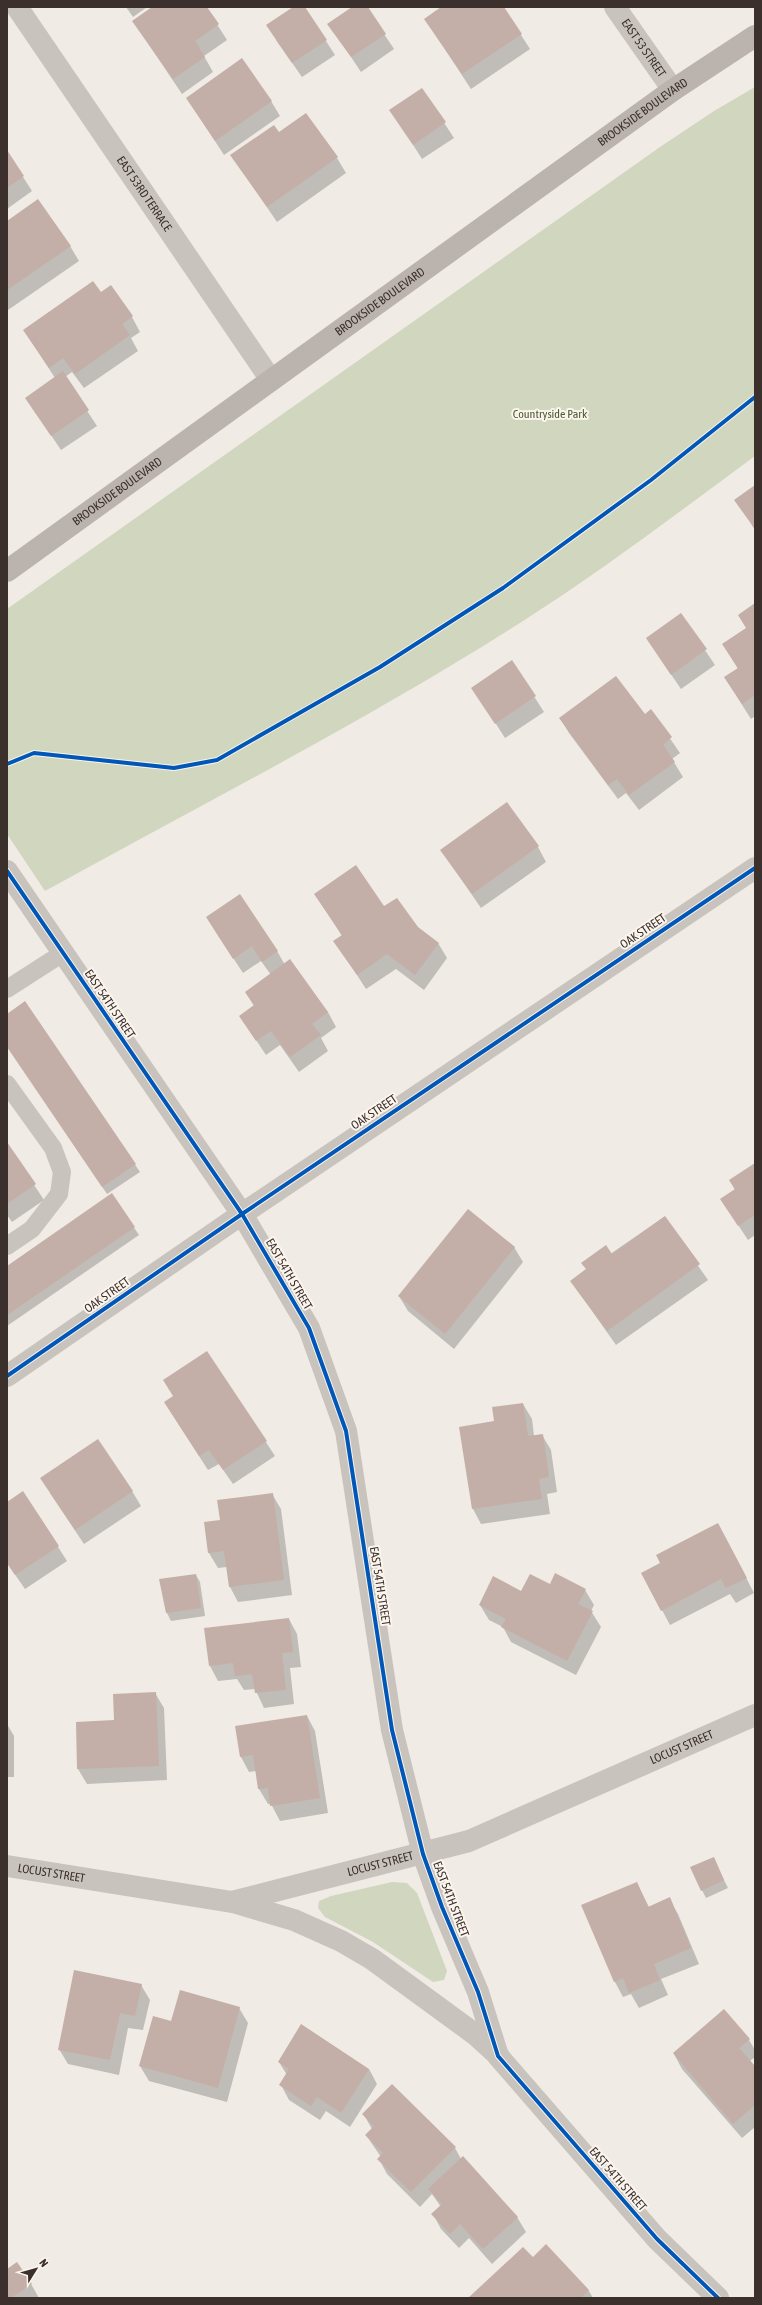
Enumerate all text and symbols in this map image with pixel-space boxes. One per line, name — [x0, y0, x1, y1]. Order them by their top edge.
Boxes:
street label: EAST 53 STREET — [618, 16, 669, 80]
street label: BROOKSIDE BOULEVARD — [595, 75, 690, 149]
street label: EAST 53RD TERRACE — [114, 154, 175, 234]
street label: BROOKSIDE BOULEVARD — [332, 265, 428, 339]
park label: Countryside Park — [513, 407, 588, 421]
street label: BROOKSIDE BOULEVARD — [70, 454, 165, 528]
street label: OAK STREET — [617, 910, 669, 951]
street label: EAST 54TH STREET — [82, 967, 139, 1042]
street label: OAK STREET — [348, 1091, 400, 1132]
street label: EAST 54TH STREET — [263, 1236, 315, 1313]
street label: OAK STREET — [82, 1274, 133, 1316]
street label: EAST 54TH STREET — [367, 1545, 393, 1627]
street label: LOCUST STREET — [648, 1727, 716, 1767]
street label: LOCUST STREET — [346, 1848, 416, 1879]
street label: EAST 54TH STREET — [430, 1859, 472, 1939]
street label: LOCUST STREET — [17, 1861, 87, 1885]
street label: EAST 54TH STREET — [587, 2144, 650, 2214]
north arrow — [16, 2249, 56, 2289]
text: N — [37, 2257, 51, 2269]

